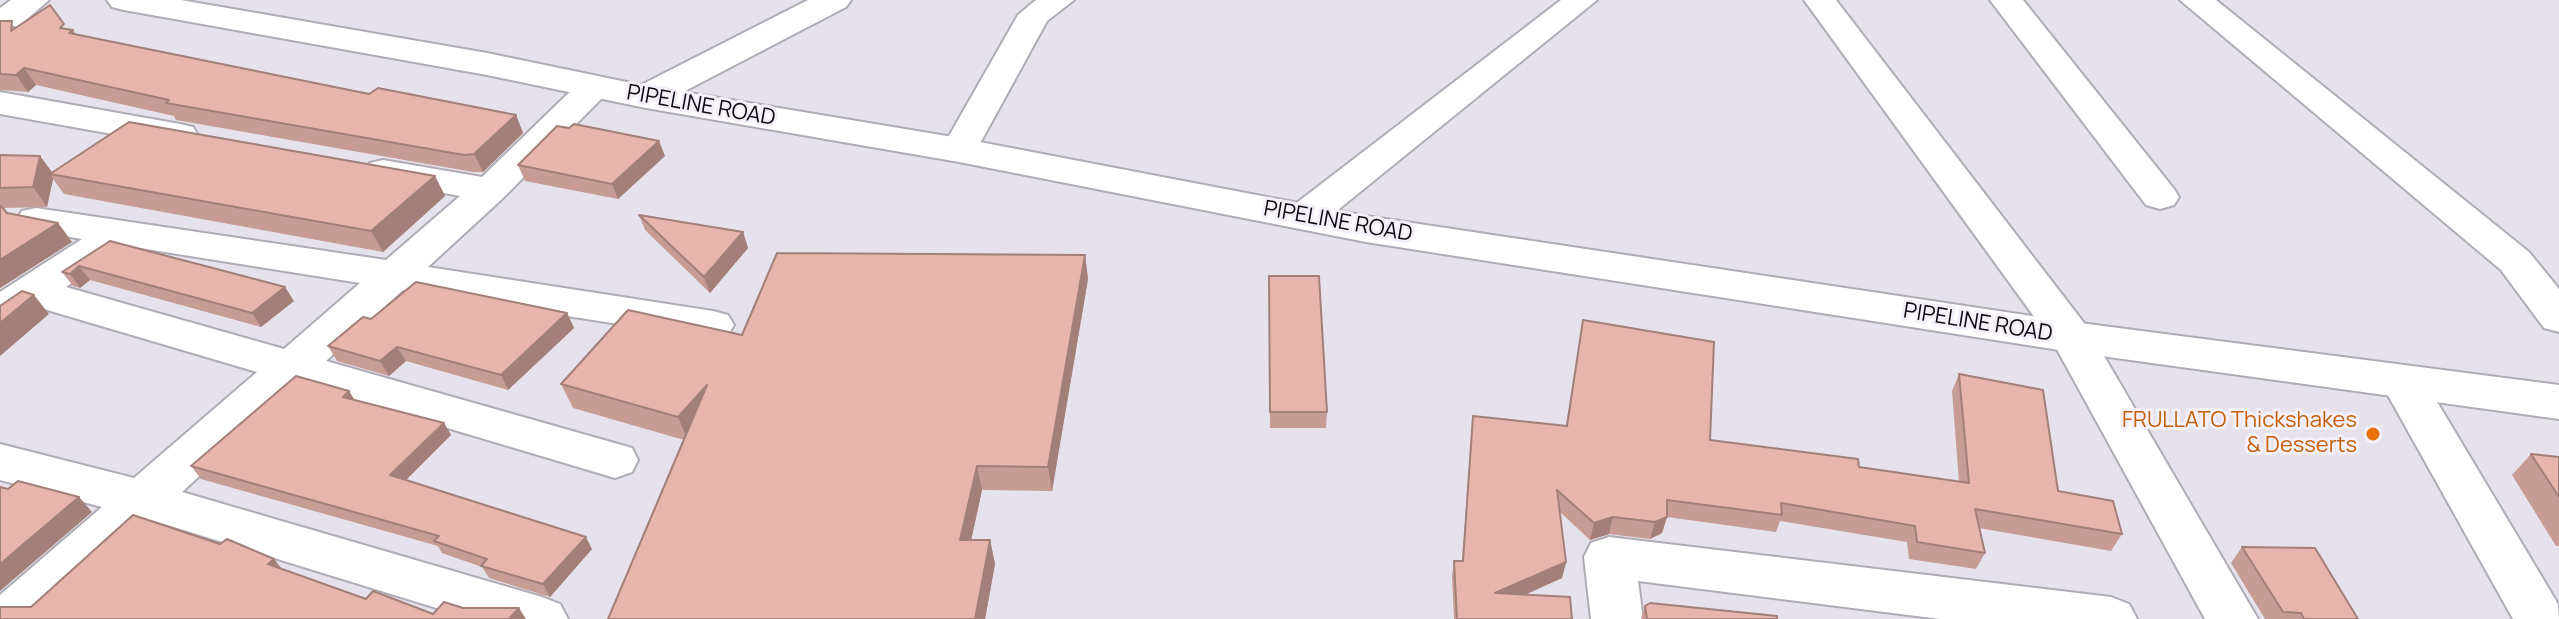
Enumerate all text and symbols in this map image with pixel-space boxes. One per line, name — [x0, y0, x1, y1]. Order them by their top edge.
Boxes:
street label: PIPELINE ROAD — [625, 80, 777, 132]
street label: PIPELINE ROAD — [1262, 196, 1414, 248]
street label: PIPELINE ROAD — [1902, 298, 2054, 348]
place label: FRULLATO Thickshakes & Desserts — [2122, 408, 2357, 460]
marker: FRULLATO Thickshakes & Desserts — [2364, 425, 2382, 443]

